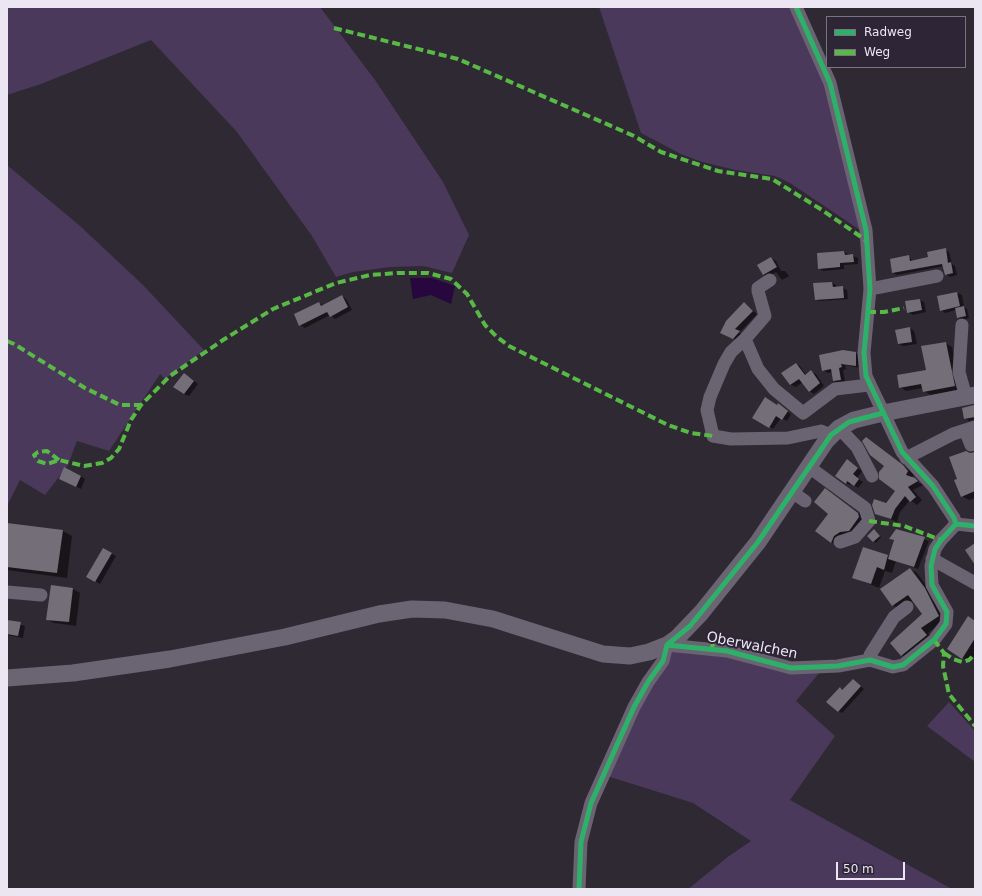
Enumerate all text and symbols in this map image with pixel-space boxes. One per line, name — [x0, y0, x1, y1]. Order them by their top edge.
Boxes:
legend — [826, 16, 966, 68]
text: Radweg — [864, 25, 912, 39]
text: Weg — [864, 45, 890, 59]
street label: Oberwalchen — [705, 629, 799, 663]
scale bar — [838, 854, 907, 880]
text: 50 m — [843, 862, 874, 876]

